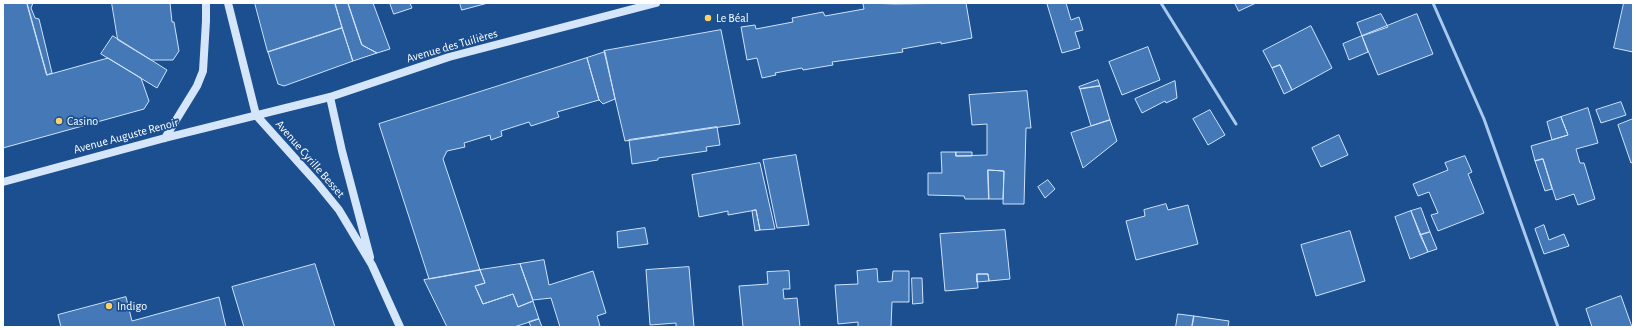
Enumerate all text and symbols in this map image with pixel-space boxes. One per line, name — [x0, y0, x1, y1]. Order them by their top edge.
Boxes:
place label: Le Béal — [716, 11, 749, 25]
marker: Le Béal — [703, 13, 713, 23]
street label: Avenue des Tuilières — [405, 26, 499, 66]
place label: Casino — [67, 114, 98, 128]
street label: Avenue Auguste Renoir — [72, 115, 180, 157]
marker: Casino — [54, 116, 64, 126]
street label: Avenue Cyrille Besset — [272, 117, 348, 201]
place label: Indigo — [117, 299, 147, 313]
marker: Indigo — [104, 301, 114, 311]

